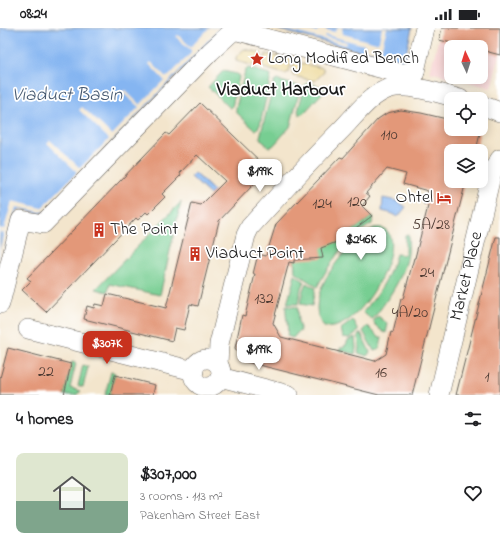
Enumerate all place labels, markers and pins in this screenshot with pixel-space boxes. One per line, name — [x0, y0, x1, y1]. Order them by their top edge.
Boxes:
place label: Long Modified Bench — [268, 46, 419, 73]
place icon: Long Modified Bench — [249, 51, 265, 67]
pin: $199K — [232, 159, 288, 193]
place label: Ohtel — [395, 185, 433, 211]
hotel icon: Ohtel — [436, 190, 452, 206]
place label: The Point — [110, 217, 178, 243]
building icon: The Point — [91, 222, 107, 238]
pin: $246K — [333, 227, 389, 261]
place label: Viaduct Point — [205, 241, 304, 267]
building icon: Viaduct Point — [187, 246, 203, 262]
pin: $307K — [79, 331, 135, 365]
pin: $199K — [231, 337, 287, 371]

